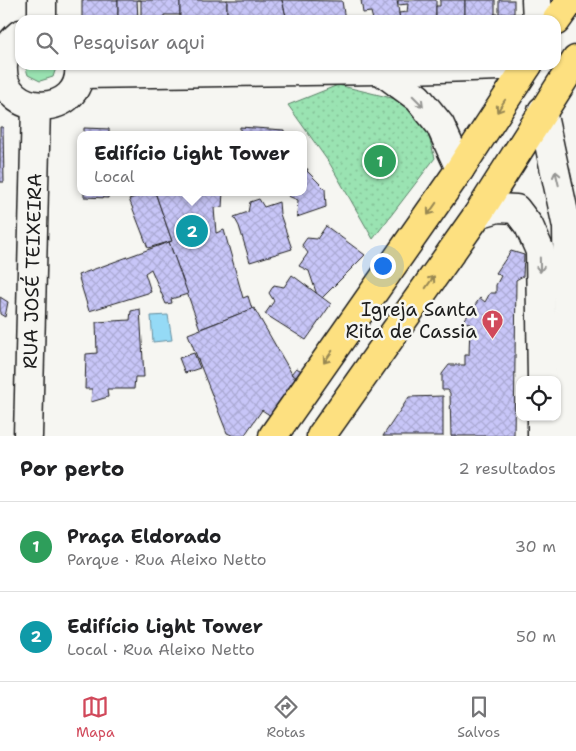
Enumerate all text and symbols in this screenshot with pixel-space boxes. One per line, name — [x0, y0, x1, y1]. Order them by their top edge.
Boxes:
search box — [15, 15, 561, 70]
icon: search — [33, 29, 61, 57]
text: Pesquisar aqui — [73, 30, 205, 55]
one-way arrow — [412, 94, 424, 106]
one-way arrow — [496, 98, 506, 112]
popup — [77, 131, 307, 196]
text: Edifício Light Tower — [94, 141, 290, 166]
pin: 1 — [364, 142, 396, 180]
text: Local — [94, 166, 135, 187]
one-way arrow — [552, 171, 561, 187]
street label: RUA JOSÉ TEIXEIRA — [18, 173, 47, 369]
one-way arrow — [427, 202, 437, 216]
pin: 2 — [176, 212, 208, 250]
your location — [370, 253, 396, 279]
one-way arrow — [535, 256, 545, 272]
one-way arrow — [425, 275, 435, 289]
place label: Igreja Santa Rita de Cassia — [345, 297, 477, 344]
church icon: Igreja Santa Rita de Cassia — [481, 308, 505, 339]
one-way arrow — [323, 349, 333, 363]
map controls — [516, 376, 561, 421]
button: locate — [516, 376, 561, 421]
text: Por perto — [20, 455, 124, 483]
text: 2 resultados — [458, 458, 556, 479]
text: Praça Eldorado — [67, 524, 221, 549]
text: 1 — [32, 536, 40, 557]
text: 30 m — [515, 536, 556, 557]
text: Parque · Rua Aleixo Netto — [67, 549, 267, 570]
text: Edifício Light Tower — [67, 614, 263, 639]
text: 2 — [30, 626, 42, 647]
text: 50 m — [516, 626, 556, 647]
text: Local · Rua Aleixo Netto — [67, 639, 255, 660]
tab: Mapa — [76, 693, 115, 741]
tab: Rotas — [266, 693, 305, 741]
tab: Salvos — [457, 693, 500, 741]

